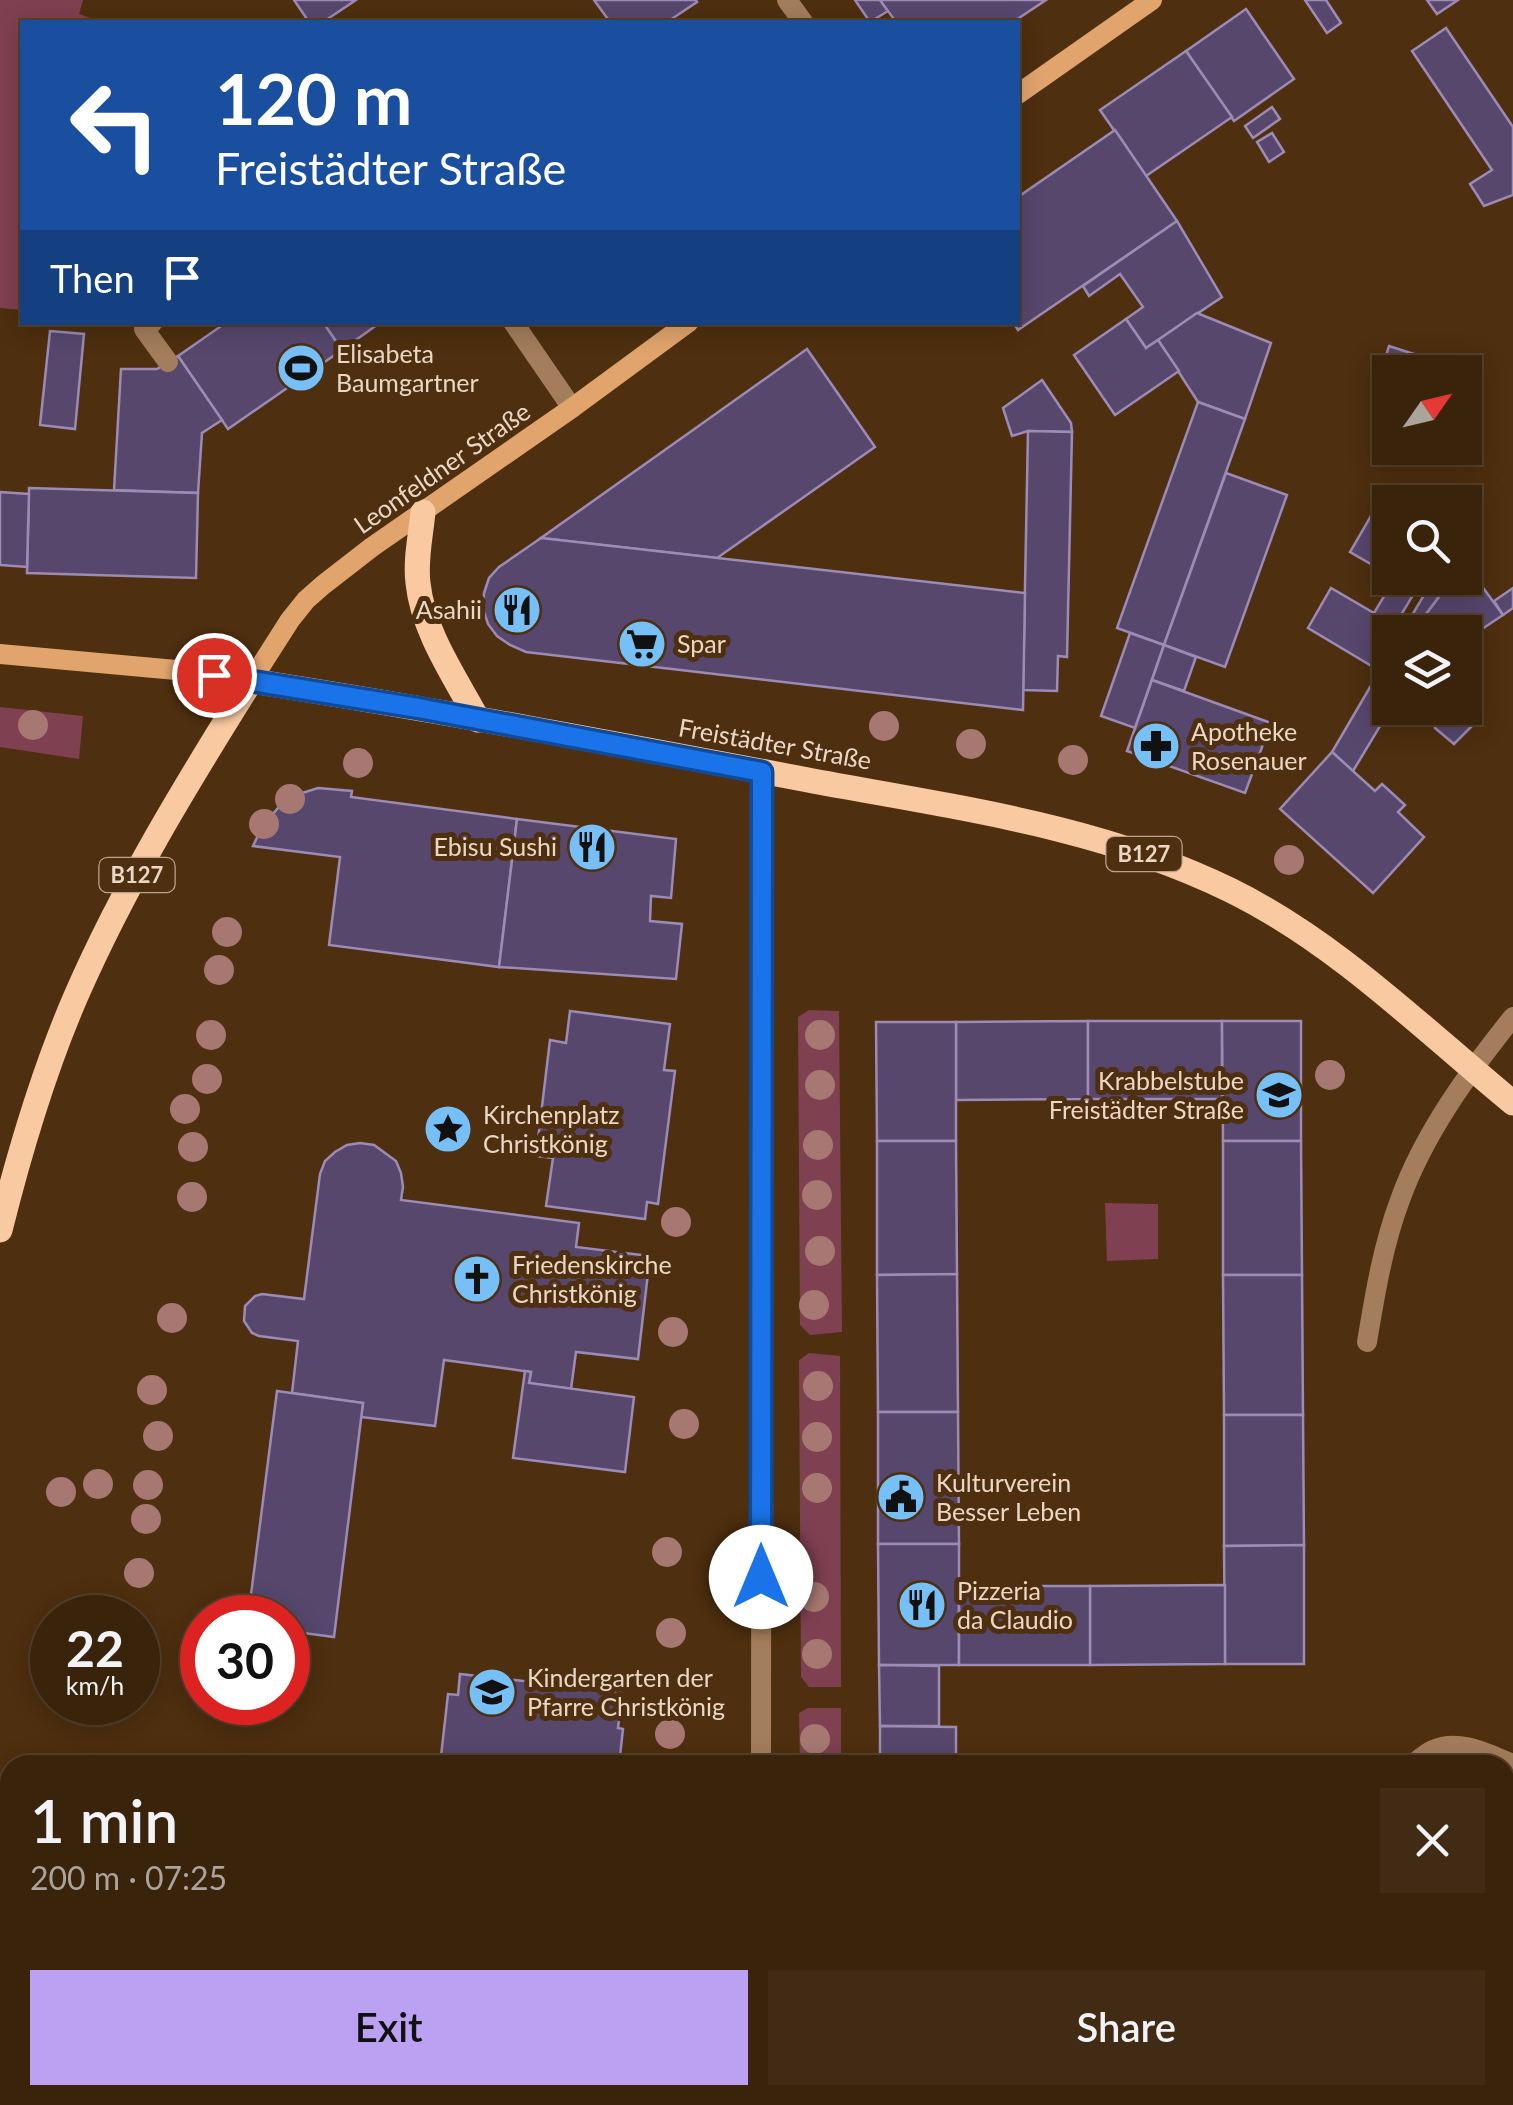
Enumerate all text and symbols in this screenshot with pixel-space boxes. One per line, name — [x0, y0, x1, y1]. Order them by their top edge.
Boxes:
text: 120 m — [215, 56, 412, 140]
icon: left — [50, 60, 180, 190]
text: Freistädter Straße — [215, 141, 566, 195]
icon: arrive — [155, 250, 210, 305]
text: Then — [50, 255, 135, 301]
place label: Elisabeta Baumgartner — [336, 338, 479, 397]
sports icon: Elisabeta Baumgartner — [275, 342, 327, 394]
north arrow — [1372, 355, 1482, 465]
map controls — [1372, 355, 1482, 725]
street label: Leonfeldner Straße — [348, 395, 535, 539]
button: search — [1372, 485, 1482, 595]
restaurant icon: Asahii — [491, 584, 543, 636]
place label: Asahii — [416, 594, 482, 624]
button: layers — [1372, 615, 1482, 725]
supermarket icon: Spar — [616, 618, 668, 670]
place label: Spar — [677, 628, 726, 658]
pin — [172, 633, 257, 718]
icon: arrive — [187, 648, 242, 703]
street label: Freistädter Straße — [676, 711, 874, 775]
place label: Apotheke Rosenauer — [1191, 716, 1307, 775]
pharmacy icon: Apotheke Rosenauer — [1130, 720, 1182, 772]
restaurant icon: Ebisu Sushi — [566, 821, 618, 873]
place label: Ebisu Sushi — [433, 831, 557, 861]
road number: B127 — [1106, 837, 1182, 871]
road number: B127 — [100, 858, 174, 892]
place label: Krabbelstube Freistädter Straße — [1049, 1065, 1244, 1124]
school or university icon: Krabbelstube Freistädter Straße — [1253, 1069, 1305, 1121]
place label: Kirchenplatz Christkönig — [483, 1099, 620, 1158]
place icon: Kirchenplatz Christkönig — [422, 1103, 474, 1155]
place label: Friedenskirche Christkönig — [512, 1249, 672, 1308]
church icon: Friedenskirche Christkönig — [451, 1253, 503, 1305]
place label: Kulturverein Besser Leben — [936, 1467, 1081, 1526]
public building icon: Kulturverein Besser Leben — [875, 1471, 927, 1523]
position arrow — [709, 1525, 813, 1629]
place label: Pizzeria da Claudio — [957, 1575, 1073, 1634]
restaurant icon: Pizzeria da Claudio — [896, 1579, 948, 1631]
speed limit sign: 30 — [180, 1595, 310, 1725]
text: 22 — [66, 1618, 124, 1678]
place label: Kindergarten der Pfarre Christkönig — [527, 1662, 725, 1721]
school or university icon: Kindergarten der Pfarre Christkönig — [466, 1666, 518, 1718]
text: km/h — [66, 1670, 124, 1700]
text: 1 min — [30, 1784, 178, 1856]
button: close — [1380, 1788, 1485, 1893]
text: 200 m · 07:25 — [30, 1858, 227, 1897]
button: Exit — [30, 1970, 748, 2085]
button: Share — [768, 1970, 1485, 2085]

